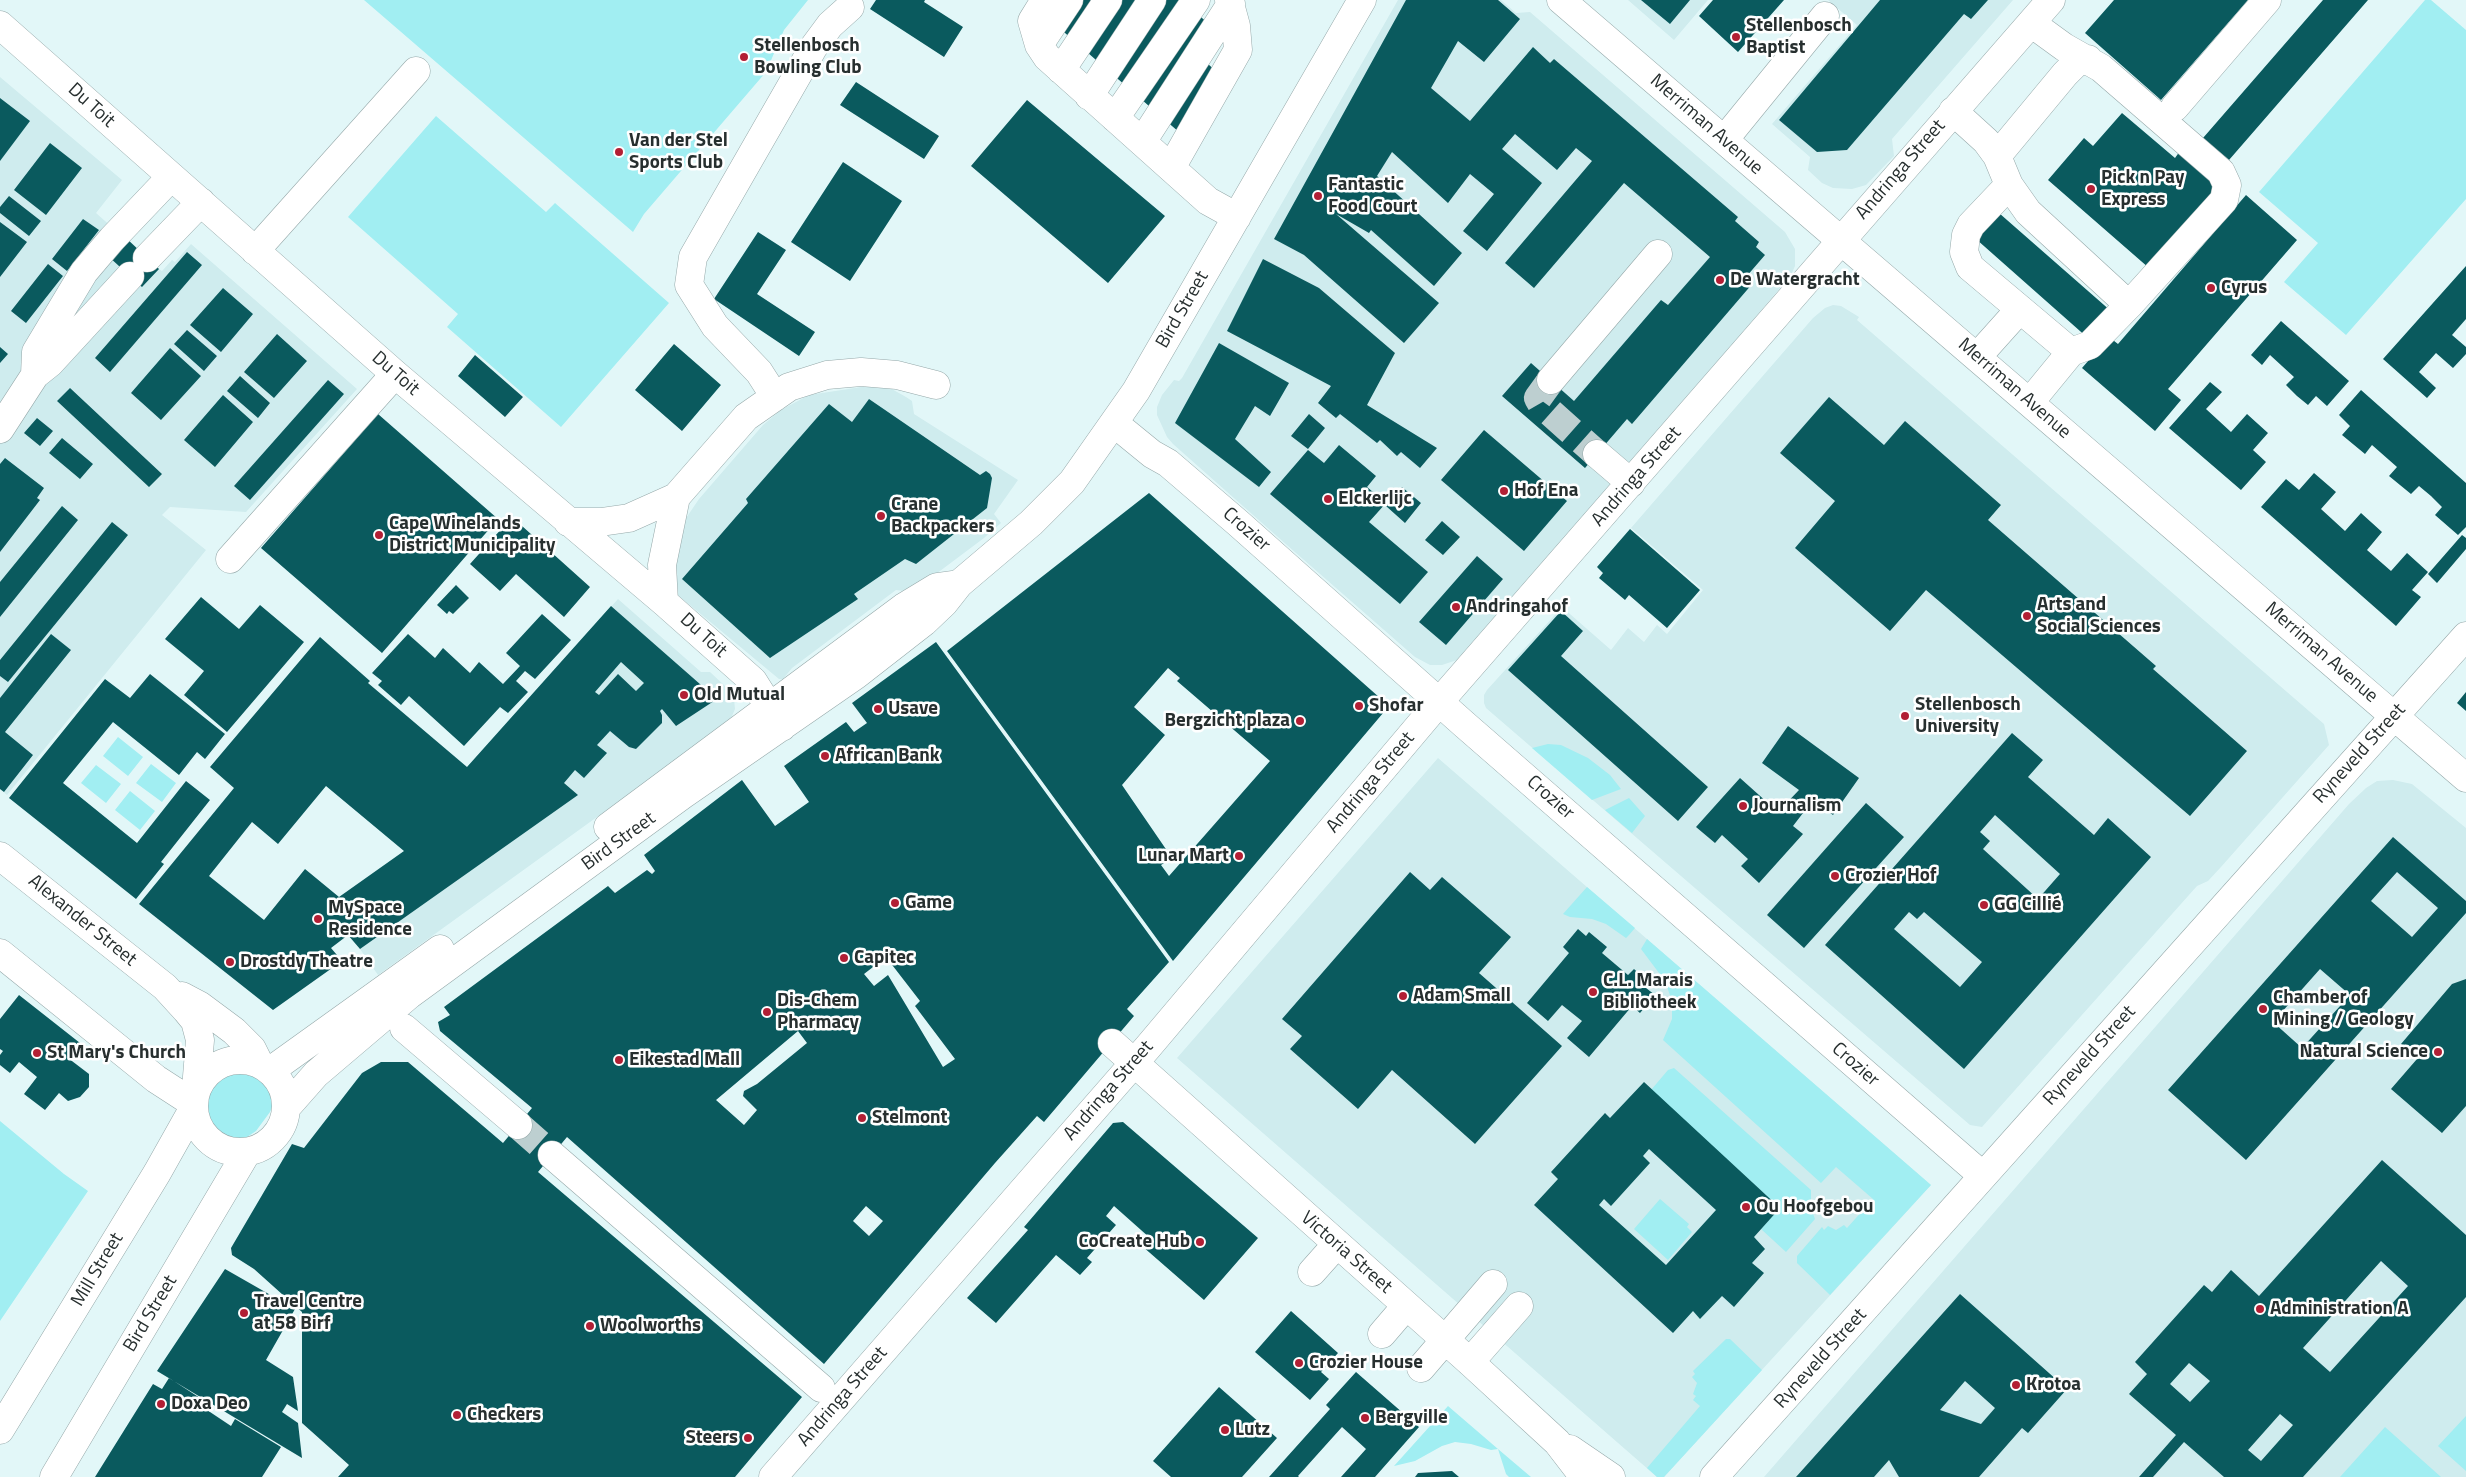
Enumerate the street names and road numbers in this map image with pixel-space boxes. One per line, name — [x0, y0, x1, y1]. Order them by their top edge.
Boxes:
street label: Merriman Avenue — [1645, 70, 1767, 180]
street label: Du Toit — [63, 79, 119, 133]
street label: Andringa Street — [1851, 115, 1951, 225]
street label: Bird Street — [1152, 267, 1214, 353]
street label: Merriman Avenue — [1953, 334, 2075, 444]
street label: Du Toit — [367, 347, 423, 401]
street label: Andringa Street — [1587, 422, 1687, 532]
street label: Crozier — [1218, 503, 1274, 557]
street label: Merriman Avenue — [2260, 598, 2382, 708]
street label: Du Toit — [675, 609, 731, 663]
street label: Ryneveld Street — [2309, 699, 2411, 809]
street label: Andringa Street — [1322, 728, 1420, 838]
street label: Crozier — [1522, 771, 1578, 825]
street label: Bird Street — [578, 808, 660, 876]
street label: Alexander Street — [23, 870, 141, 972]
street label: Ryneveld Street — [2039, 1001, 2141, 1111]
street label: Andringa Street — [1059, 1036, 1159, 1146]
street label: Crozier — [1827, 1038, 1883, 1092]
street label: Victoria Street — [1296, 1207, 1396, 1299]
street label: Mill Street — [67, 1229, 129, 1311]
street label: Bird Street — [119, 1272, 183, 1356]
street label: Ryneveld Street — [1770, 1304, 1872, 1414]
street label: Andringa Street — [793, 1342, 893, 1452]

